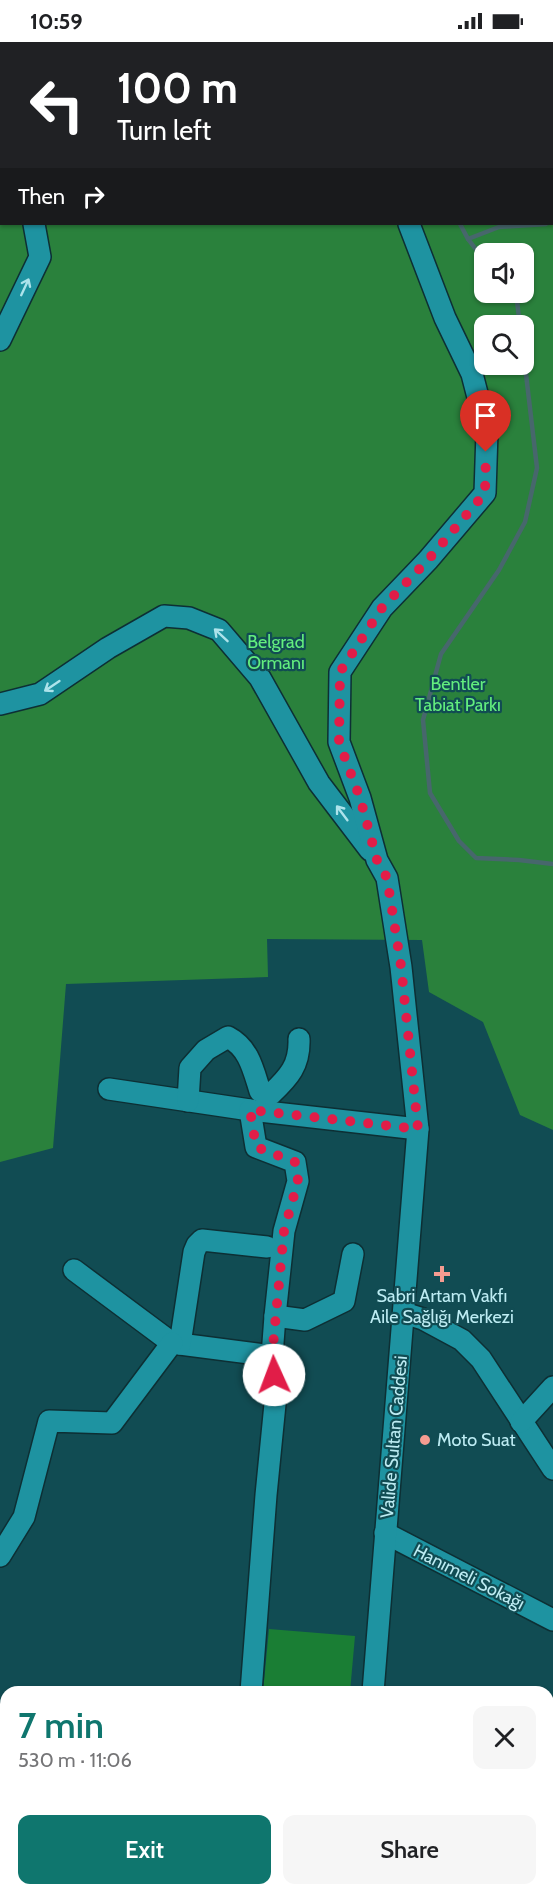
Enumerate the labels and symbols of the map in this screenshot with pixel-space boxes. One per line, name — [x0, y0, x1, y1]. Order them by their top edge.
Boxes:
one-way arrow — [20, 279, 31, 297]
pin — [460, 390, 511, 452]
one-way arrow — [214, 628, 229, 642]
park label: Belgrad Ormanı — [247, 631, 305, 674]
park label: Bentler Tabiat Parkı — [415, 673, 501, 716]
one-way arrow — [44, 680, 61, 692]
one-way arrow — [336, 805, 348, 821]
marker: Sabri Artam Vakfı Aile Sağlığı Merkezi — [433, 1265, 451, 1283]
place label: Sabri Artam Vakfı Aile Sağlığı Merkezi — [370, 1285, 514, 1328]
position arrow — [242, 1343, 306, 1407]
street label: Valide Sultan Caddesi — [376, 1355, 412, 1519]
place label: Moto Suat — [437, 1429, 515, 1451]
marker: Moto Suat — [418, 1433, 432, 1447]
street label: Hanımeli Sokağı — [410, 1540, 528, 1614]

